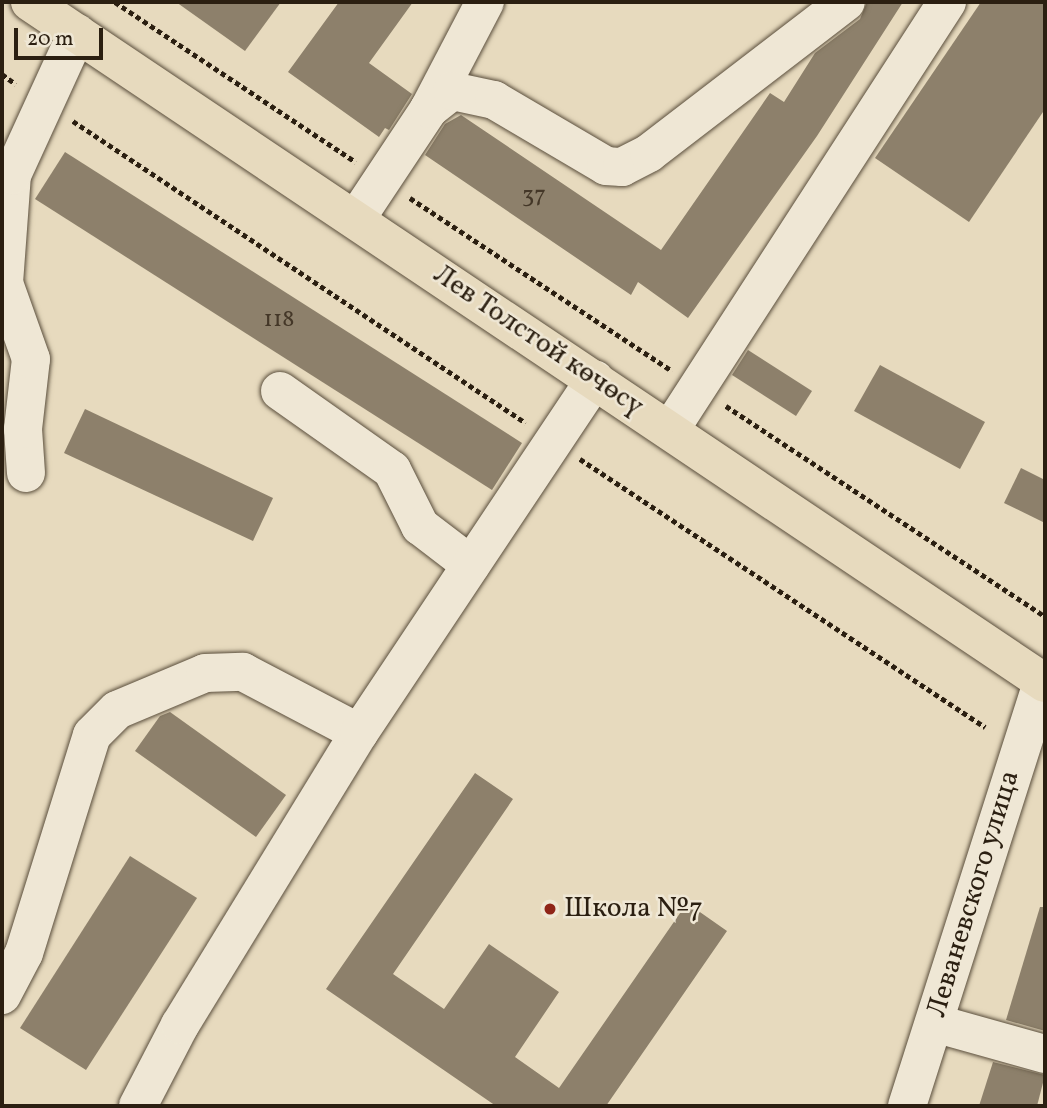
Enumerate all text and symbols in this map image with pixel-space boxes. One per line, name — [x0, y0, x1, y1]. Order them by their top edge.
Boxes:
scale bar — [18, 14, 107, 58]
text: 20 m — [27, 25, 73, 54]
house number: 37 — [522, 183, 546, 211]
street label: Лев Толстой көчөсү — [426, 258, 650, 424]
house number: 118 — [264, 307, 294, 335]
street label: Леваневского улица — [920, 766, 1028, 1022]
place label: Школа №7 — [564, 892, 703, 926]
marker: Школа №7 — [542, 901, 558, 917]

